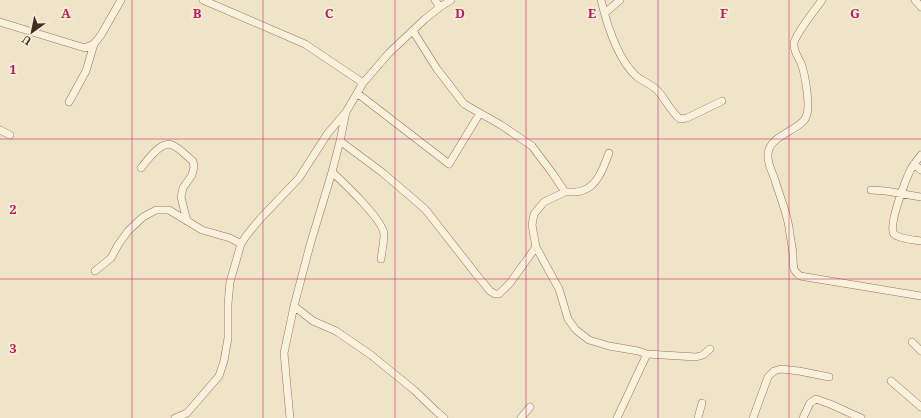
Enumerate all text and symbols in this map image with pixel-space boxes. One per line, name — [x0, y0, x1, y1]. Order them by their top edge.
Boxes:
text: A — [61, 4, 71, 22]
text: B — [193, 4, 202, 22]
text: C — [325, 4, 334, 22]
text: D — [455, 4, 465, 22]
text: E — [588, 4, 597, 22]
text: F — [720, 4, 728, 22]
text: G — [850, 4, 860, 22]
north arrow — [12, 12, 52, 52]
text: U — [18, 32, 34, 49]
text: 1 — [9, 60, 17, 78]
text: 2 — [9, 200, 17, 218]
text: 3 — [9, 339, 17, 357]

